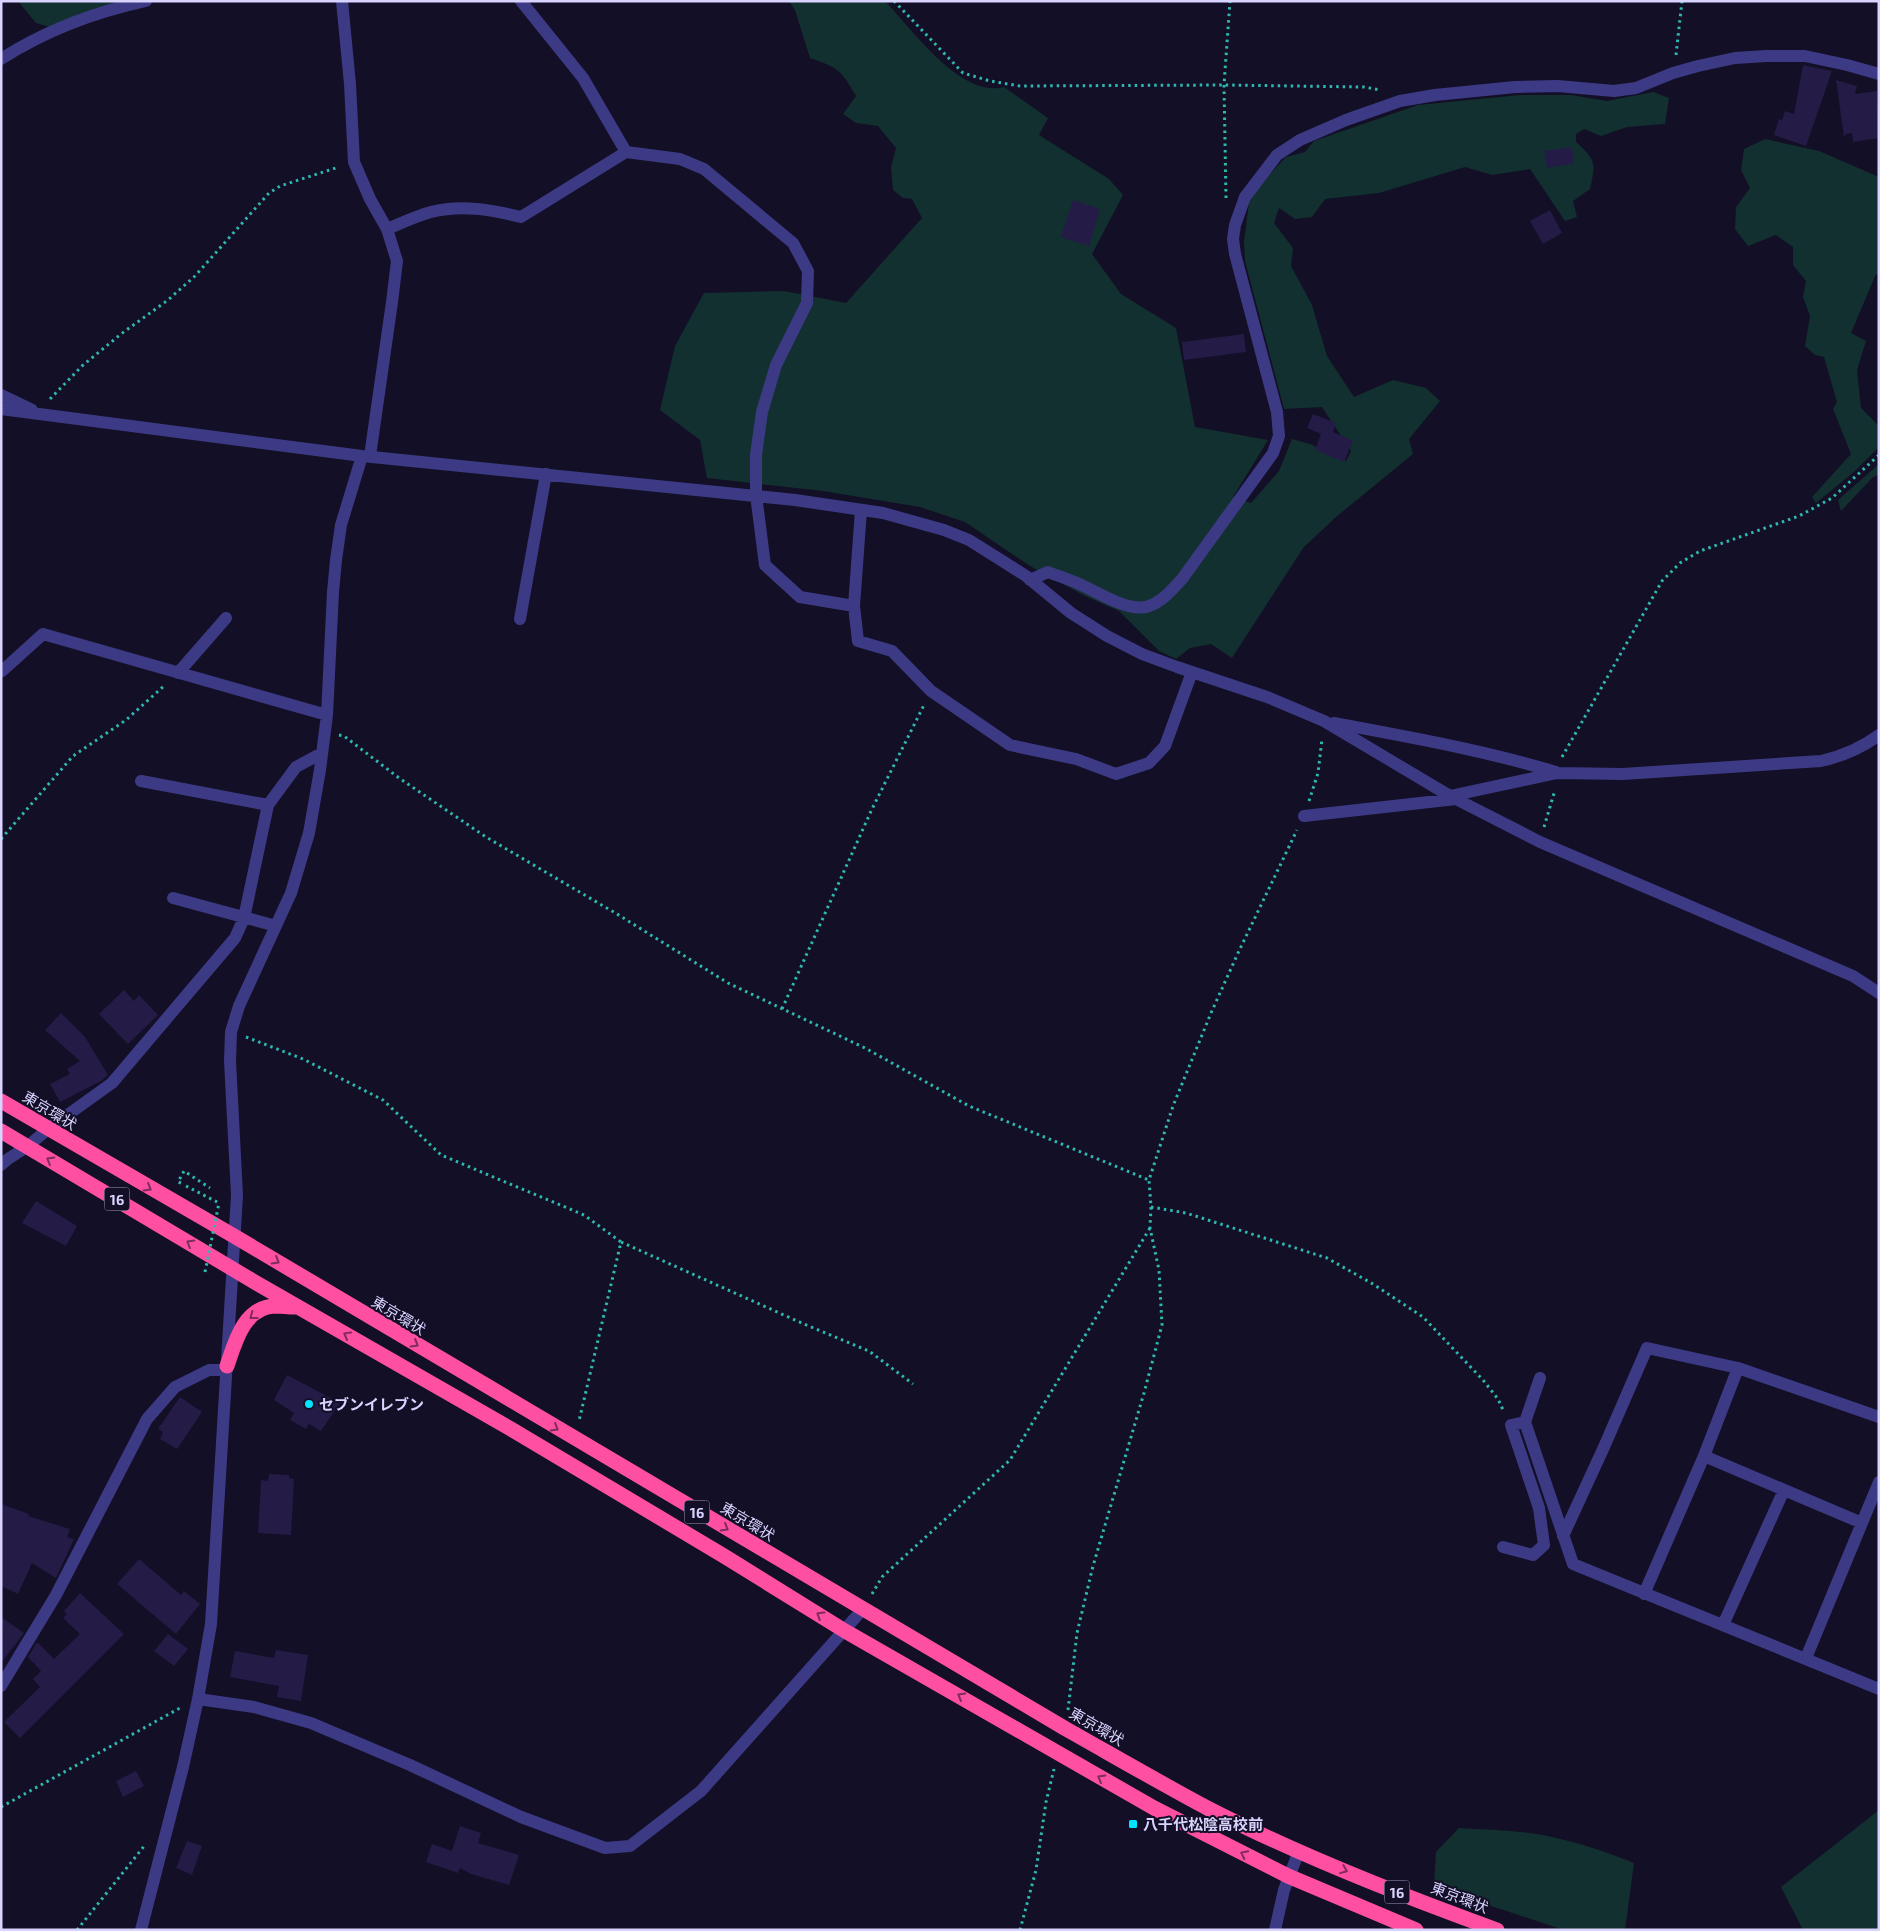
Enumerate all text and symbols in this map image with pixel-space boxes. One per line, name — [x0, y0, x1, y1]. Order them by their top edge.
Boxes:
street label: 東京環状 — [20, 1087, 80, 1133]
one-way arrow — [47, 1156, 56, 1166]
one-way arrow — [143, 1182, 152, 1192]
road number: 16 — [104, 1188, 130, 1210]
one-way arrow — [186, 1240, 195, 1250]
one-way arrow — [270, 1255, 279, 1265]
street label: 東京環状 — [369, 1292, 429, 1338]
one-way arrow — [249, 1310, 259, 1319]
one-way arrow — [343, 1331, 352, 1341]
one-way arrow — [410, 1338, 419, 1348]
place label: セブンイレブン — [319, 1395, 424, 1413]
marker: セブンイレブン — [303, 1398, 315, 1410]
one-way arrow — [550, 1421, 559, 1431]
street label: 東京環状 — [718, 1498, 778, 1544]
road number: 16 — [684, 1500, 710, 1524]
one-way arrow — [720, 1522, 729, 1532]
one-way arrow — [816, 1612, 825, 1622]
one-way arrow — [957, 1693, 966, 1703]
street label: 東京環状 — [1067, 1703, 1127, 1749]
one-way arrow — [1098, 1774, 1107, 1784]
place label: 八千代松陰高校前 — [1143, 1815, 1263, 1833]
marker: 八千代松陰高校前 — [1127, 1818, 1139, 1830]
one-way arrow — [1241, 1851, 1250, 1861]
one-way arrow — [1339, 1864, 1348, 1874]
street label: 東京環状 — [1429, 1878, 1491, 1916]
road number: 16 — [1384, 1880, 1410, 1904]

